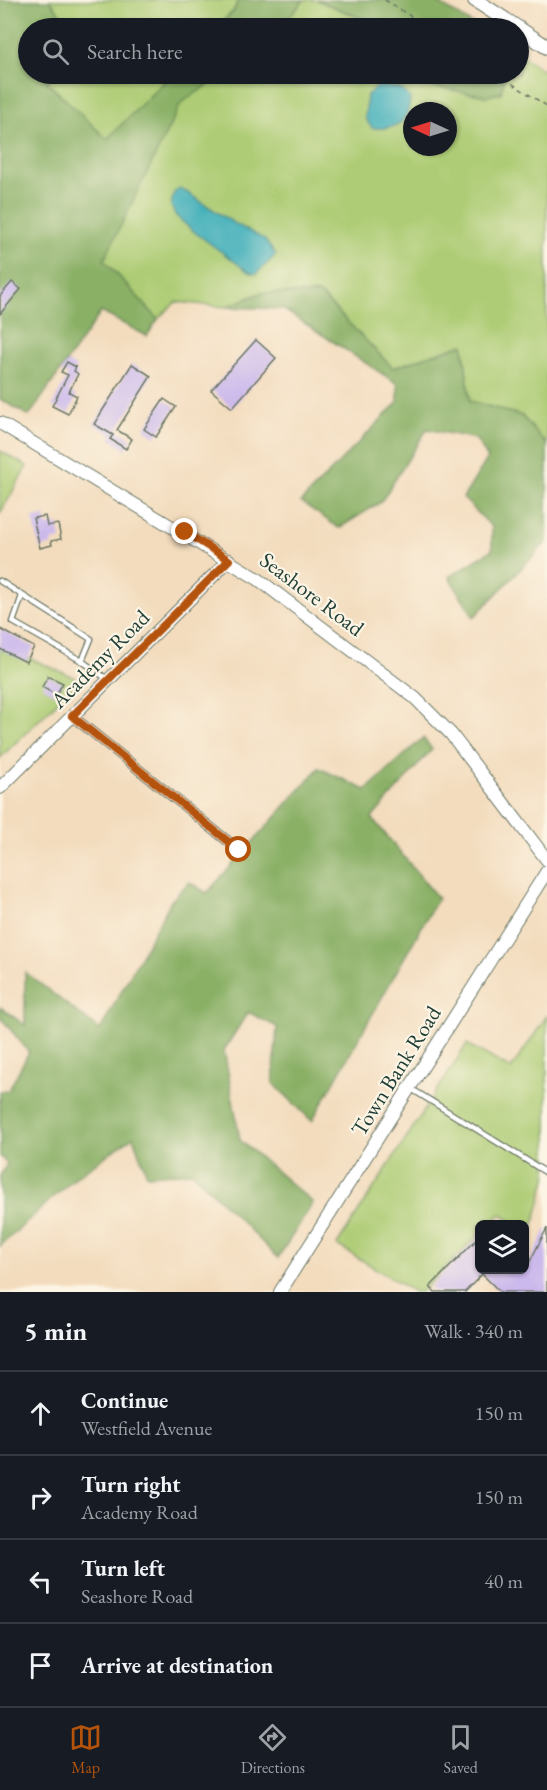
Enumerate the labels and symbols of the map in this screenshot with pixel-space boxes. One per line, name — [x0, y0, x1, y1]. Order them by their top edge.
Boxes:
north arrow — [403, 102, 457, 156]
route end — [171, 518, 197, 544]
street label: Seashore Road — [254, 545, 371, 643]
street label: Academy Road — [44, 603, 156, 715]
route start — [225, 836, 251, 862]
street label: Town Bank Road — [344, 1000, 448, 1142]

